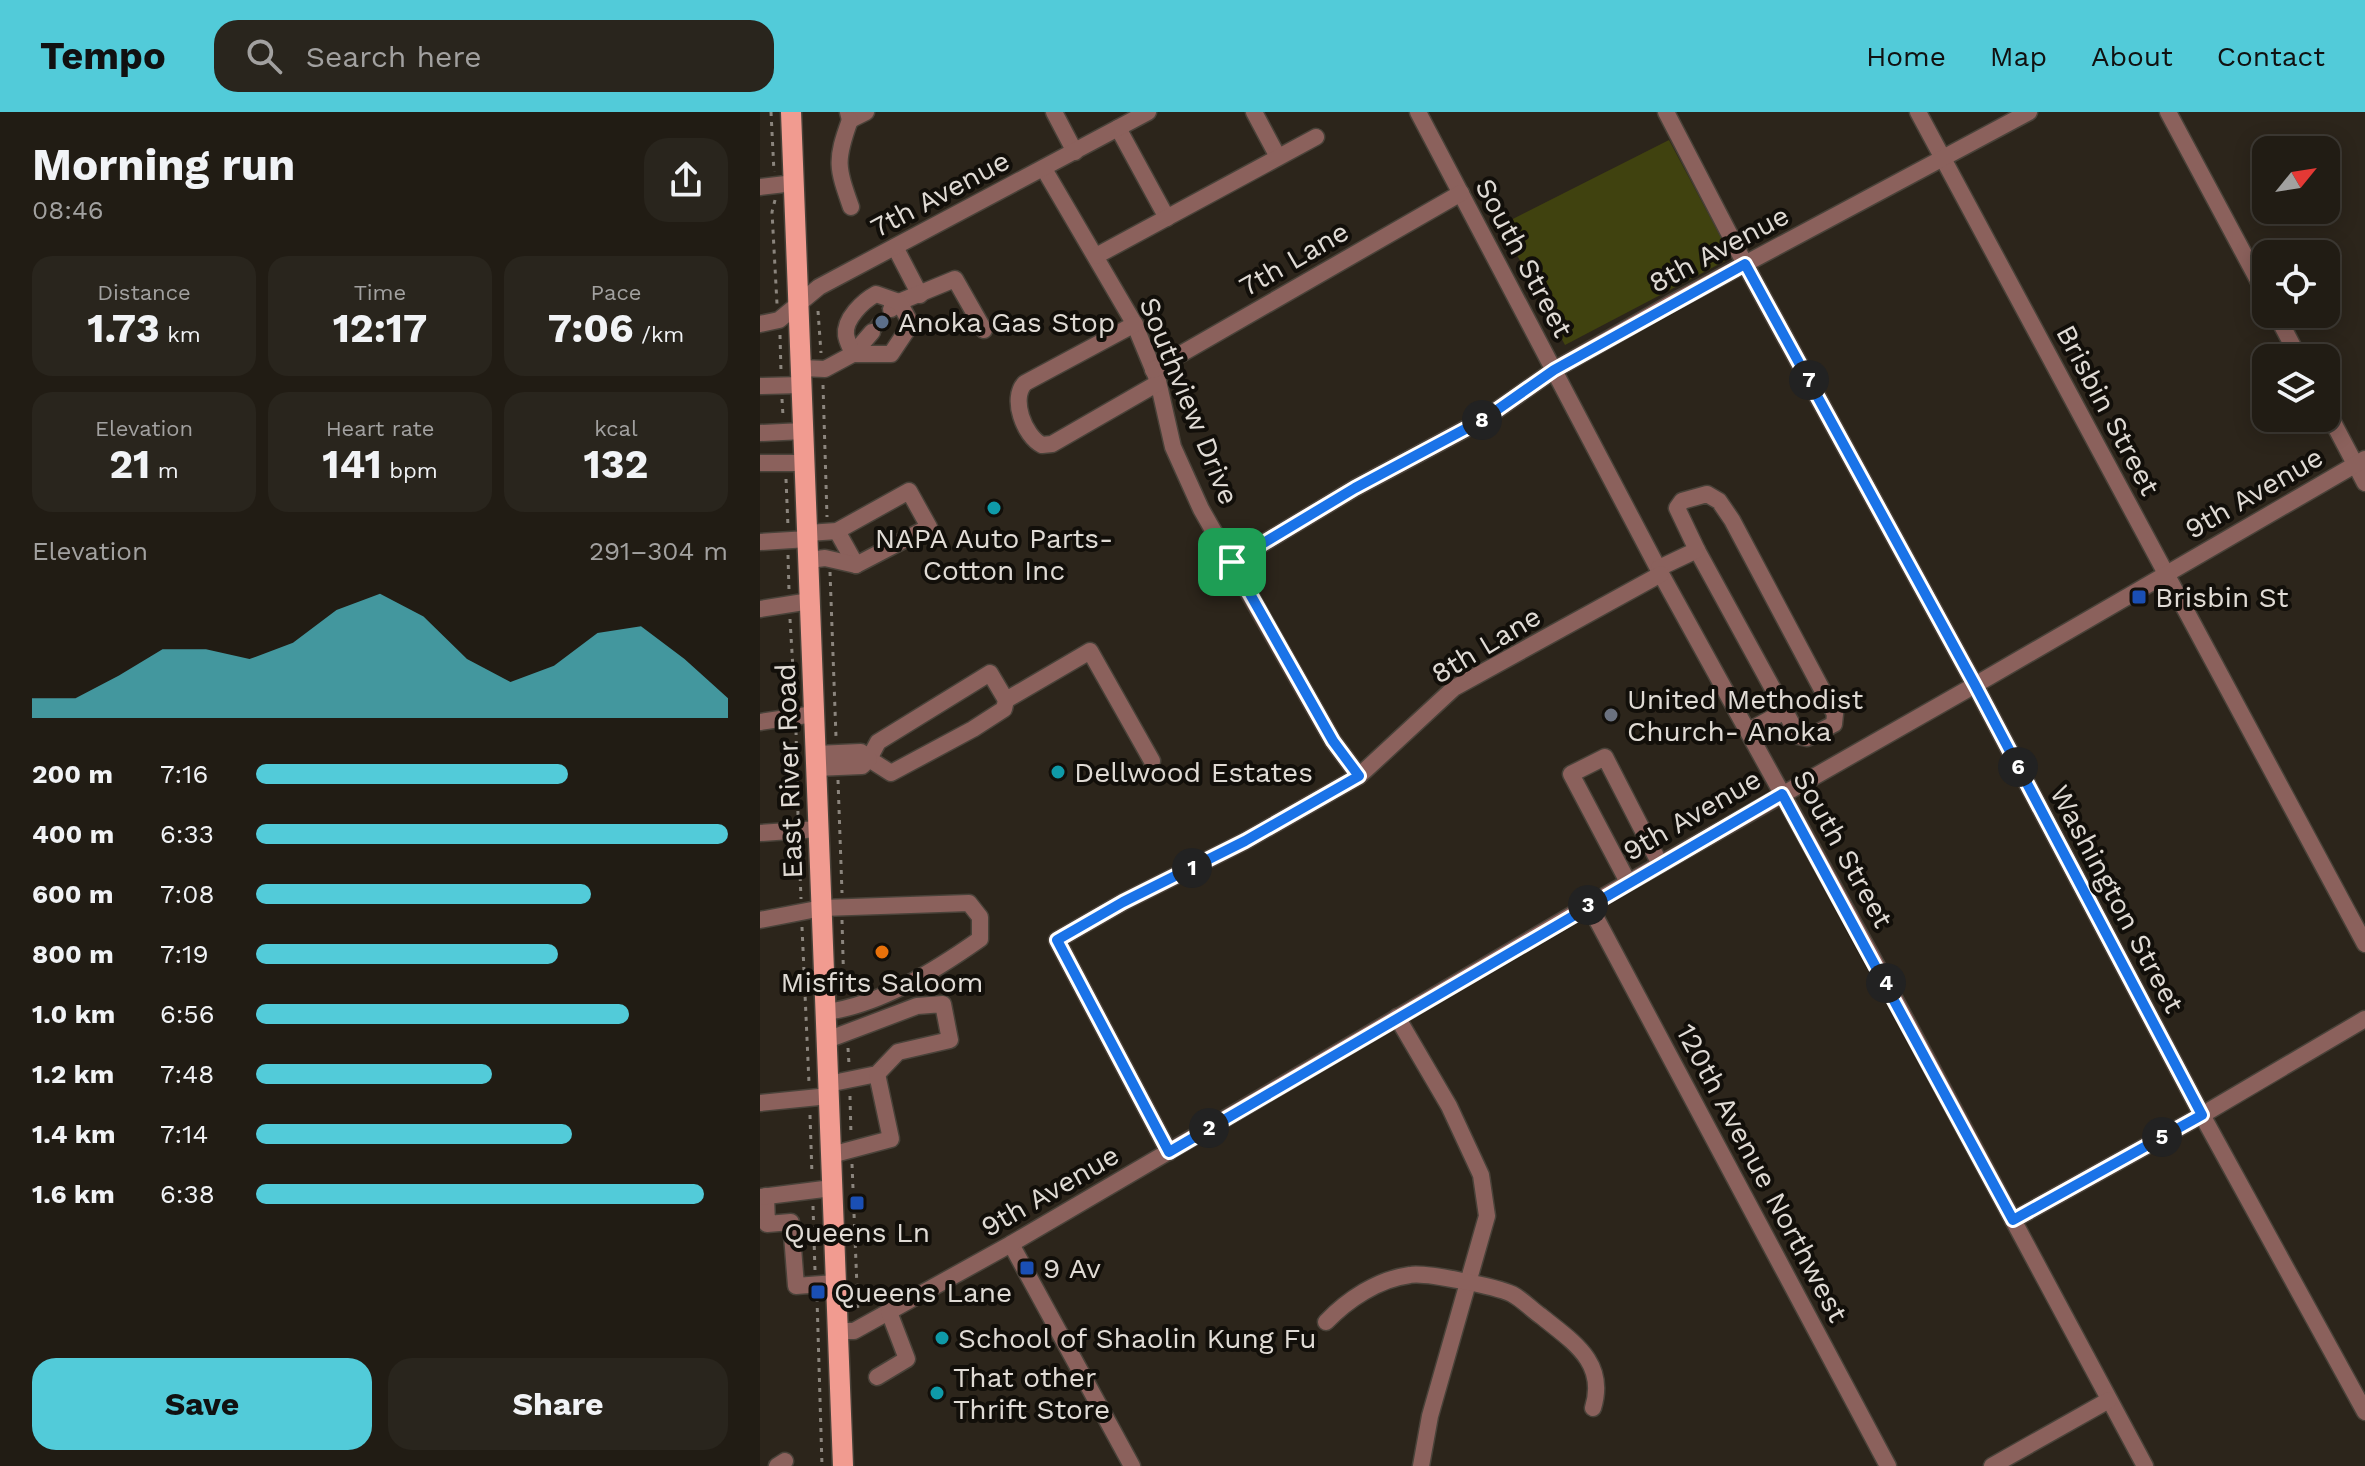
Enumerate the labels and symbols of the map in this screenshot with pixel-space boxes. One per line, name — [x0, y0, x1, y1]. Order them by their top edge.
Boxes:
north arrow — [2252, 136, 2340, 224]
street label: 7th Avenue — [865, 144, 1015, 244]
street label: South Street — [1468, 173, 1580, 343]
street label: 8th Avenue — [1643, 198, 1795, 300]
street label: 7th Lane — [1234, 215, 1354, 303]
street label: Southview Drive — [1132, 293, 1246, 509]
place label: Anoka Gas Stop — [898, 306, 1115, 339]
marker: Anoka Gas Stop — [873, 313, 891, 331]
street label: Brisbin Street — [2049, 319, 2167, 501]
pin: 7 — [1789, 360, 1829, 400]
pin: 8 — [1462, 400, 1502, 440]
street label: 9th Avenue — [2179, 440, 2329, 546]
marker: NAPA Auto Parts- Cotton Inc — [985, 499, 1003, 517]
place label: NAPA Auto Parts- Cotton Inc — [875, 522, 1113, 587]
pin — [1198, 528, 1266, 596]
place label: Brisbin St — [2155, 581, 2289, 614]
marker: Brisbin St — [2130, 588, 2148, 606]
street label: 8th Lane — [1425, 599, 1547, 691]
street label: East River Road — [769, 663, 809, 879]
place label: United Methodist Church- Anoka — [1627, 683, 1864, 748]
marker: United Methodist Church- Anoka — [1602, 706, 1620, 724]
pin: 6 — [1998, 747, 2038, 787]
place label: Dellwood Estates — [1074, 756, 1313, 789]
street label: 9th Avenue — [1617, 762, 1767, 868]
marker: Dellwood Estates — [1049, 763, 1067, 781]
street label: South Street — [1786, 765, 1900, 934]
street label: Washington Street — [2043, 780, 2191, 1019]
pin: 1 — [1172, 848, 1212, 888]
pin: 3 — [1568, 885, 1608, 925]
marker: Misfits Saloom — [873, 943, 891, 961]
pin: 4 — [1866, 963, 1906, 1003]
place label: Misfits Saloom — [781, 966, 983, 999]
street label: 120th Avenue Northwest — [1669, 1018, 1855, 1328]
pin: 2 — [1189, 1108, 1229, 1148]
pin: 5 — [2142, 1117, 2182, 1157]
street label: 9th Avenue — [975, 1138, 1125, 1244]
marker: Queens Ln — [848, 1194, 866, 1212]
place label: Queens Ln — [784, 1216, 930, 1249]
place label: 9 Av — [1043, 1252, 1101, 1285]
marker: 9 Av — [1018, 1259, 1036, 1277]
place label: Queens Lane — [834, 1276, 1012, 1309]
marker: Queens Lane — [809, 1283, 827, 1301]
place label: School of Shaolin Kung Fu — [958, 1322, 1316, 1355]
marker: School of Shaolin Kung Fu — [933, 1329, 951, 1347]
place label: That other Thrift Store — [953, 1361, 1110, 1426]
marker: That other Thrift Store — [928, 1384, 946, 1402]

